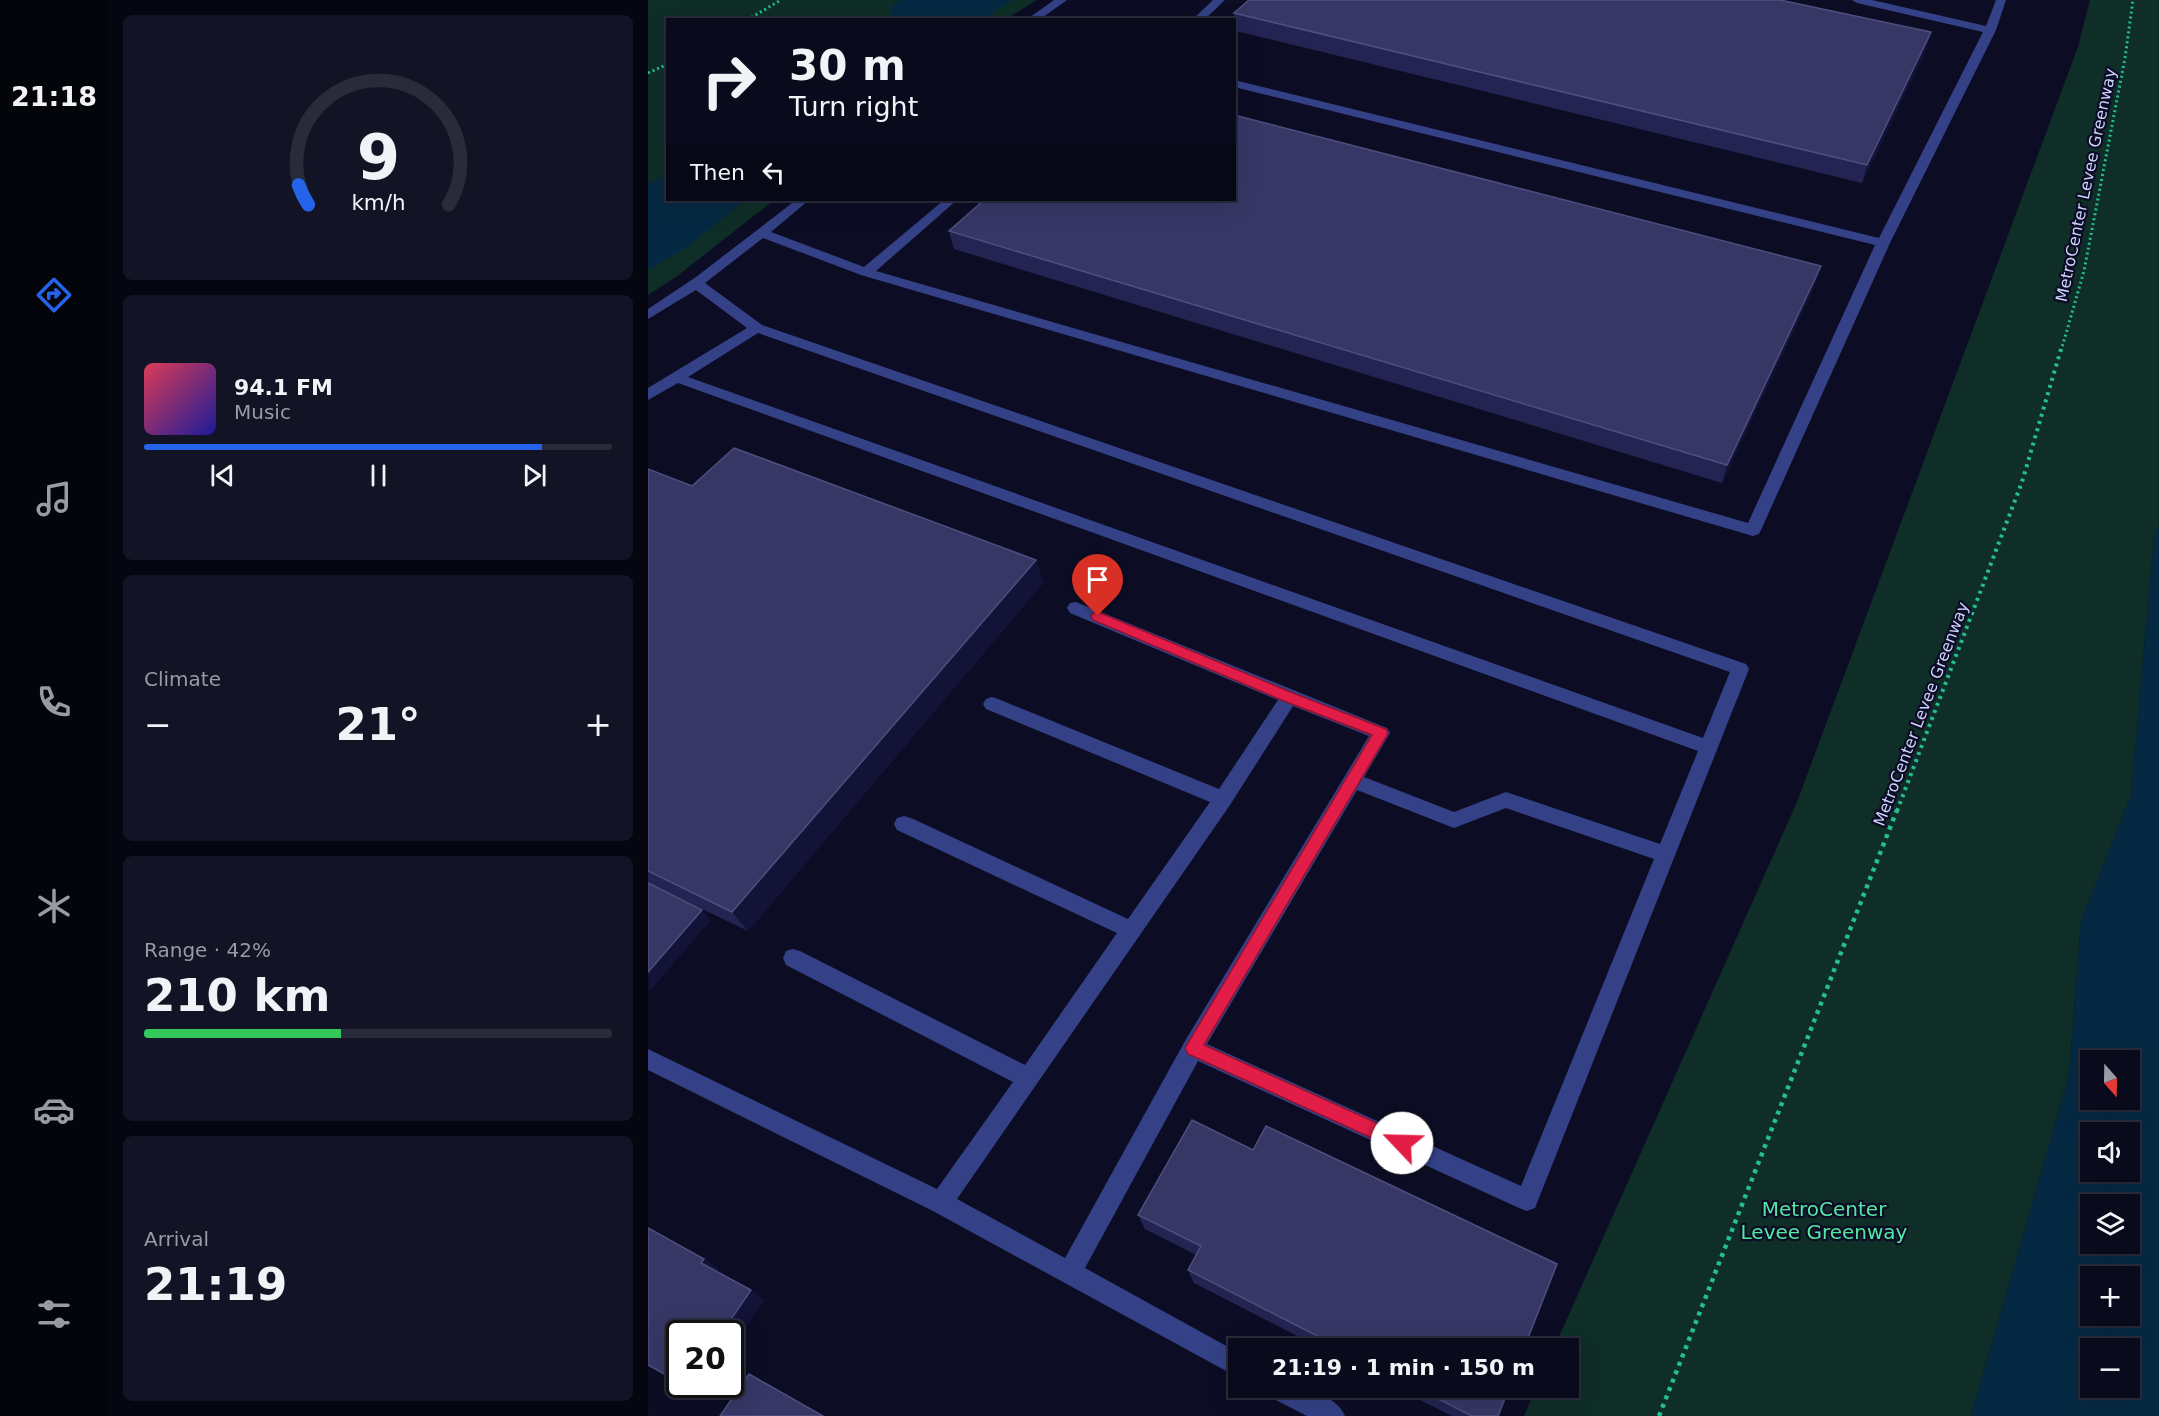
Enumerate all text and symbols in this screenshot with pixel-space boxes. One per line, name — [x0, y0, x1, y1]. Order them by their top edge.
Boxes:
text: 30 m — [789, 41, 906, 90]
icon: right — [690, 42, 768, 120]
street label: MetroCenter Levee Greenway — [2052, 66, 2120, 304]
text: 21:18 — [11, 81, 97, 112]
text: Turn right — [789, 91, 918, 122]
text: 9 — [356, 121, 400, 194]
icon: left — [757, 156, 790, 189]
text: Then — [690, 160, 745, 185]
text: km/h — [351, 190, 405, 215]
icon: directions — [33, 274, 75, 316]
text: 94.1 FM — [234, 375, 333, 400]
text: Music — [234, 400, 291, 424]
icon: previous — [206, 459, 239, 492]
icon: pause — [362, 459, 395, 492]
icon: next — [518, 459, 551, 492]
icon: music — [33, 478, 75, 520]
pin — [1072, 554, 1123, 616]
icon: arrive — [1081, 563, 1114, 596]
street label: MetroCenter Levee Greenway — [1869, 599, 1973, 829]
text: Climate — [144, 667, 221, 691]
icon: phone — [33, 681, 75, 723]
text: 21° — [335, 698, 421, 751]
text: − — [144, 705, 172, 744]
text: + — [584, 705, 612, 744]
icon: climate — [33, 885, 75, 927]
text: Range · 42% — [144, 938, 271, 962]
text: 210 km — [144, 969, 330, 1022]
north arrow — [2080, 1050, 2140, 1110]
map controls — [2080, 1050, 2140, 1398]
icon: car — [33, 1089, 75, 1131]
position arrow — [1370, 1111, 1434, 1175]
button: sound — [2080, 1122, 2140, 1182]
button: layers — [2080, 1194, 2140, 1254]
park label: MetroCenter Levee Greenway — [1741, 1197, 1908, 1244]
text: Arrival — [144, 1227, 209, 1251]
text: 21:19 — [144, 1258, 287, 1311]
button: + — [2080, 1266, 2140, 1326]
icon: filters — [33, 1293, 75, 1335]
speed limit sign: 20 — [666, 1320, 744, 1398]
button: − — [2080, 1338, 2140, 1398]
text: 21:19 · 1 min · 150 m — [1272, 1355, 1535, 1380]

